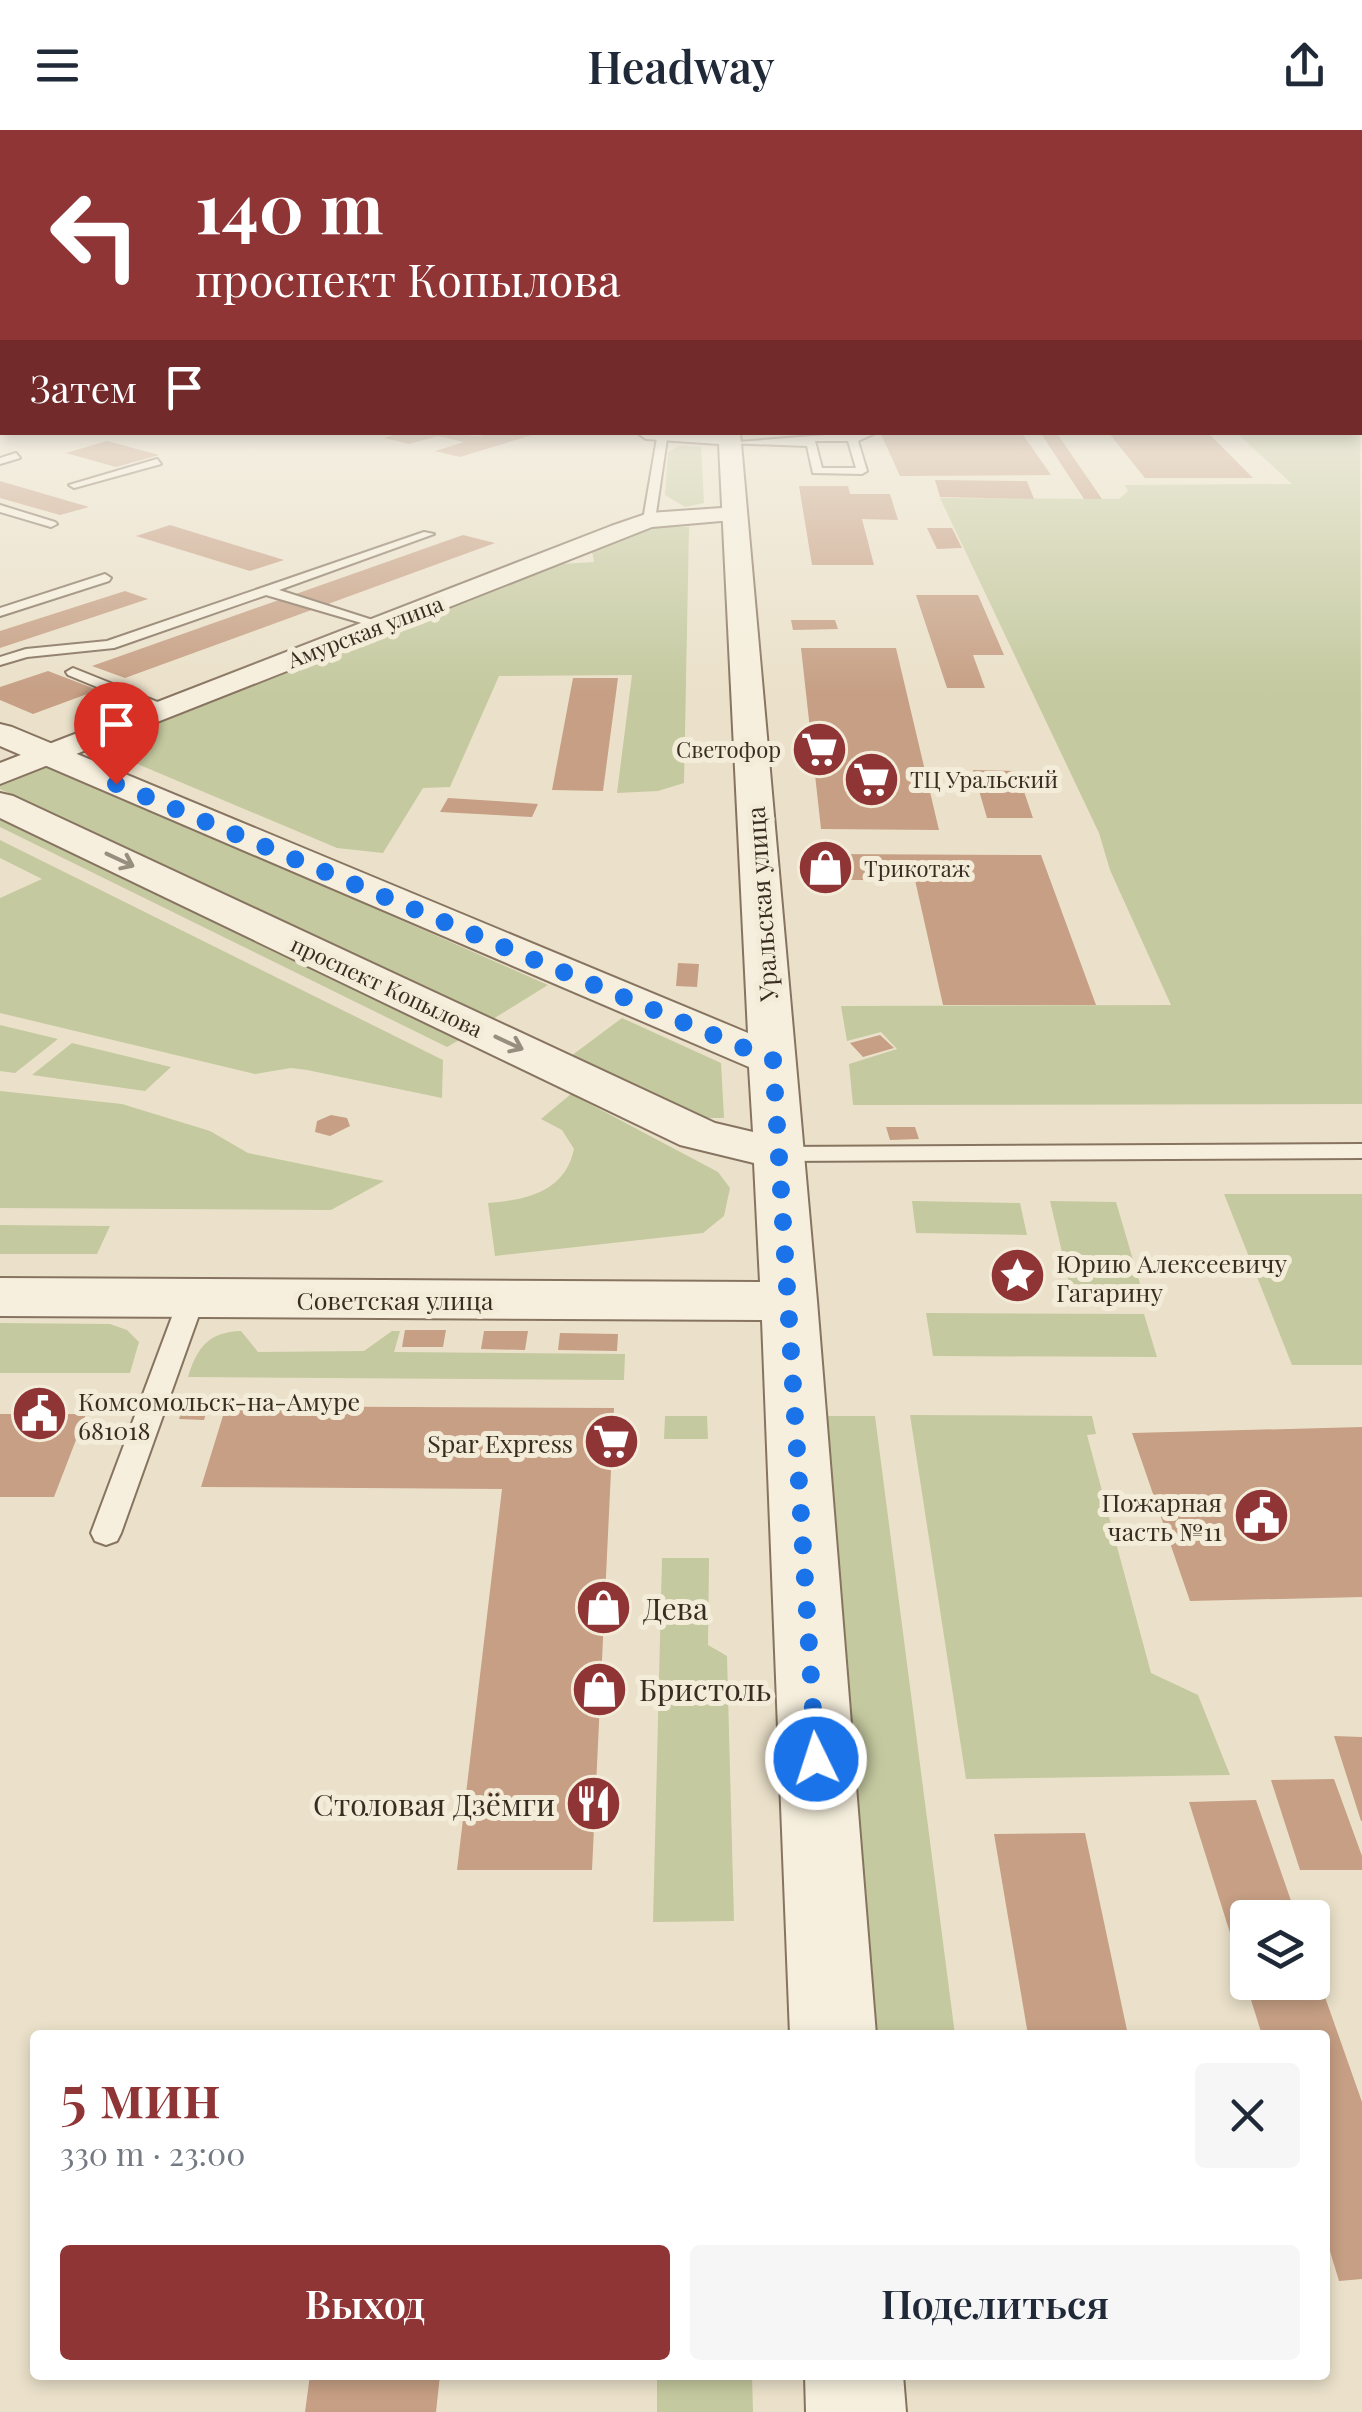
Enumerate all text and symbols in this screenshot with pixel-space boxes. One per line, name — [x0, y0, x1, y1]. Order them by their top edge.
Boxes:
text: Headway — [587, 35, 775, 95]
icon: menu — [30, 38, 85, 93]
icon: share — [1277, 38, 1332, 93]
text: 140 m — [195, 158, 384, 252]
icon: left — [30, 170, 160, 300]
text: проспект Копылова — [195, 248, 620, 308]
icon: arrive — [157, 360, 212, 415]
text: Затем — [30, 362, 137, 413]
street label: Амурская улица — [282, 588, 447, 675]
pin — [74, 682, 159, 785]
icon: arrive — [89, 697, 144, 752]
supermarket icon: Светофор — [790, 719, 850, 779]
place label: Светофор — [676, 734, 781, 764]
supermarket icon: ТЦ Уральский — [841, 749, 901, 809]
place label: ТЦ Уральский — [910, 764, 1058, 794]
street label: Уральская улица — [738, 805, 784, 1004]
shop icon: Трикотаж — [795, 838, 855, 898]
one-way arrow — [104, 852, 134, 871]
place label: Трикотаж — [864, 853, 971, 883]
street label: проспект Копылова — [286, 928, 488, 1044]
one-way arrow — [493, 1035, 524, 1053]
place icon: Юрию Алексеевичу Гагарину — [987, 1246, 1047, 1306]
place label: Юрию Алексеевичу Гагарину — [1056, 1246, 1288, 1308]
street label: Советская улица — [296, 1283, 494, 1316]
public building icon: Комсомольск-на-Амуре 681018 — [9, 1384, 69, 1444]
place label: Комсомольск-на-Амуре 681018 — [78, 1384, 360, 1446]
supermarket icon: Spar Express — [582, 1412, 642, 1472]
place label: Spar Express — [427, 1426, 573, 1459]
place label: Пожарная часть №11 — [1102, 1485, 1222, 1547]
public building icon: Пожарная часть №11 — [1231, 1485, 1291, 1545]
shop icon: Дева — [574, 1578, 634, 1638]
place label: Дева — [643, 1588, 708, 1628]
shop icon: Бристоль — [570, 1659, 630, 1719]
place label: Бристоль — [639, 1669, 771, 1709]
position arrow — [764, 1707, 868, 1811]
restaurant icon: Столовая Дзёмги — [564, 1774, 624, 1834]
place label: Столовая Дзёмги — [313, 1784, 555, 1824]
map controls — [1230, 1900, 1330, 2000]
button: layers — [1230, 1900, 1330, 2000]
text: 5 мин — [60, 2053, 221, 2133]
button: close — [1195, 2063, 1300, 2168]
text: 330 m · 23:00 — [60, 2131, 246, 2174]
button: Выход — [60, 2245, 670, 2360]
button: Поделиться — [690, 2245, 1300, 2360]

